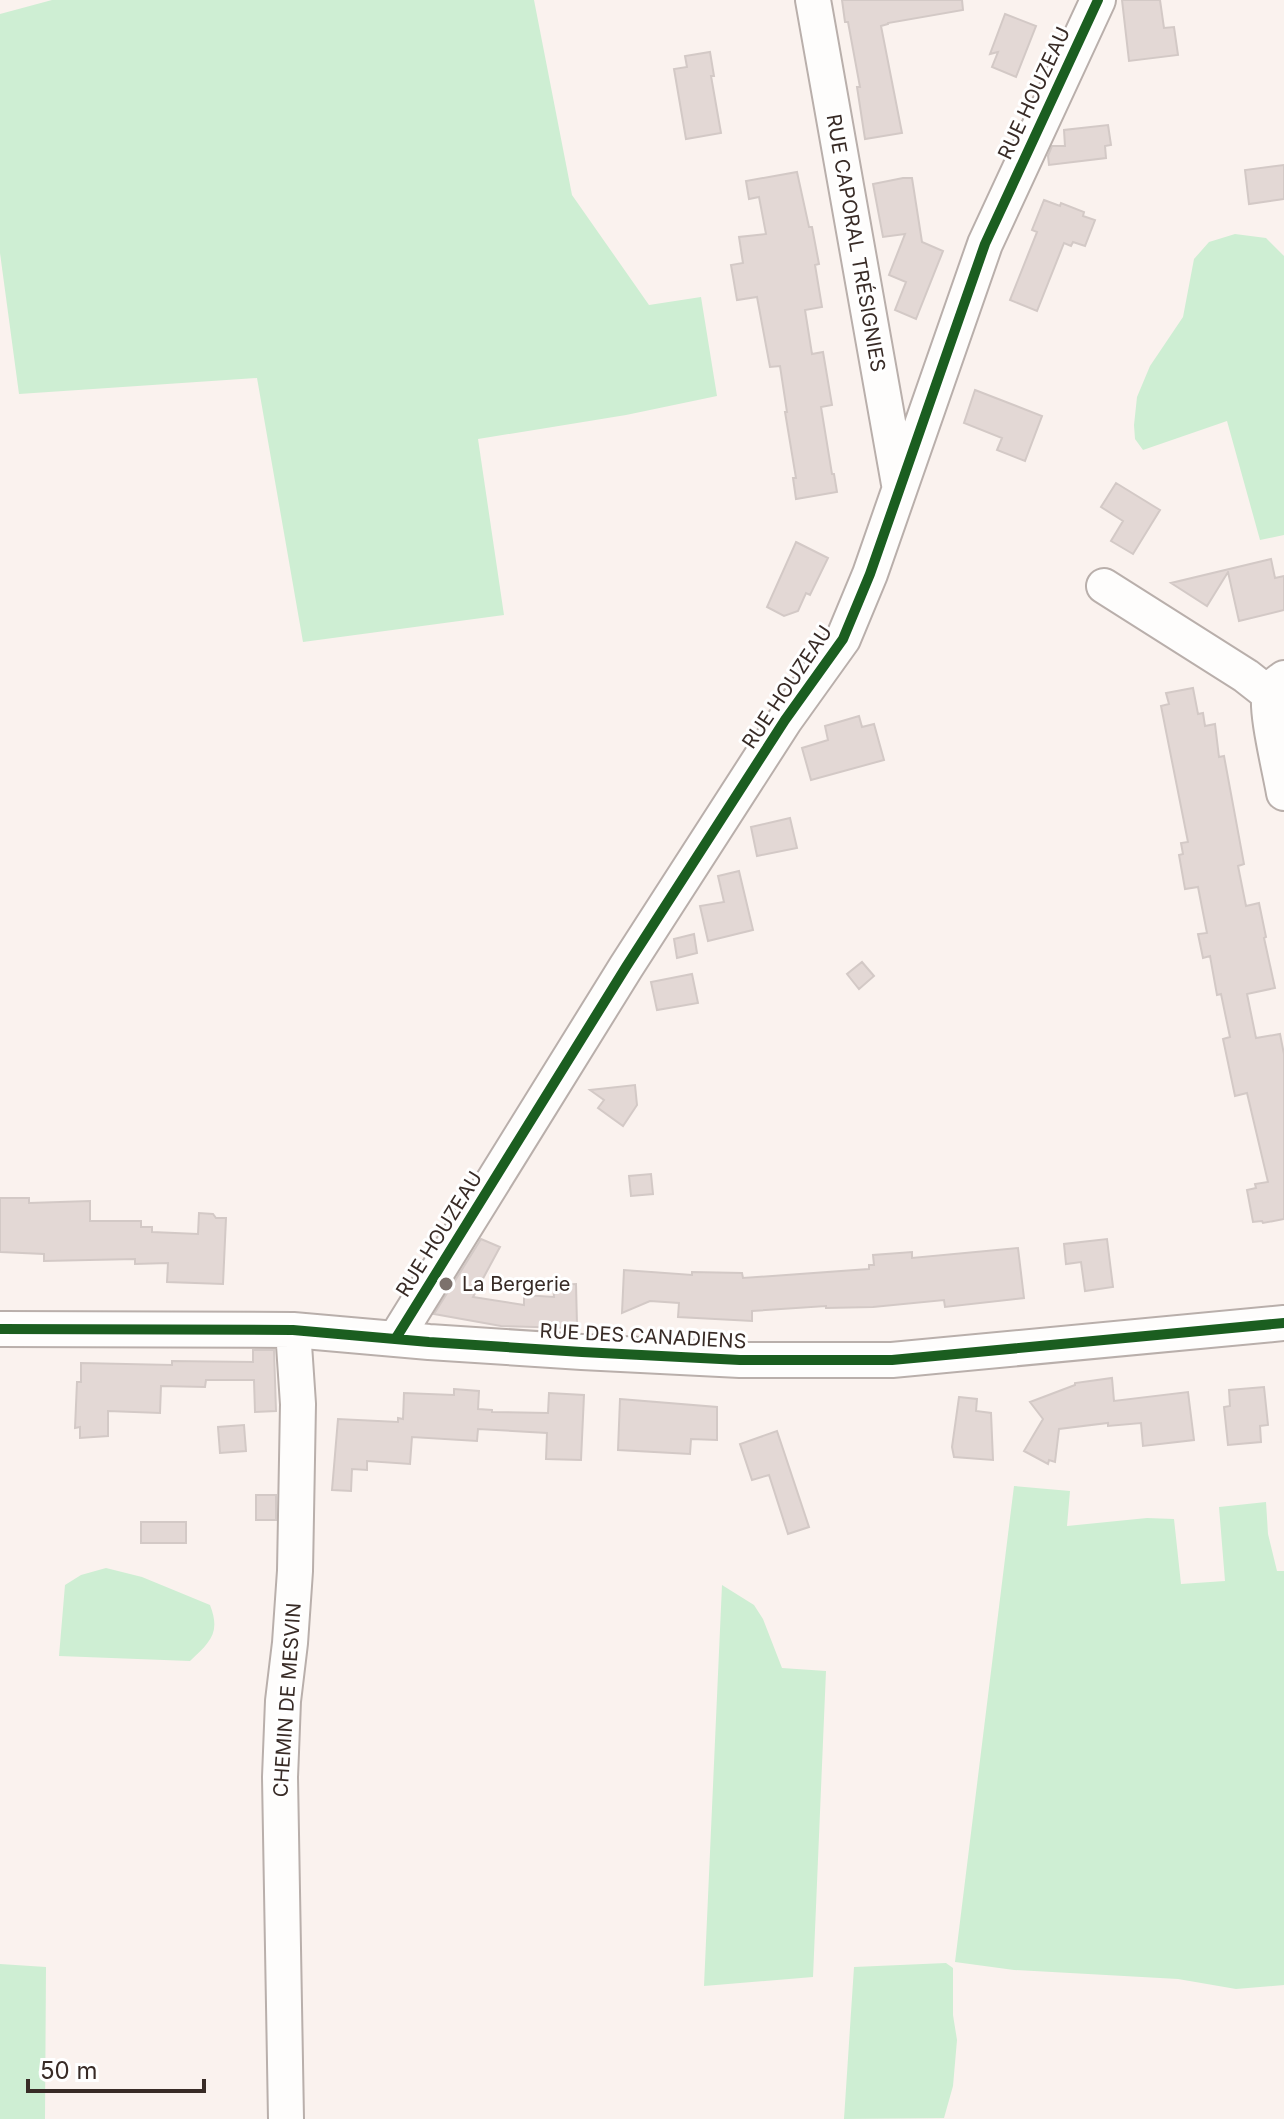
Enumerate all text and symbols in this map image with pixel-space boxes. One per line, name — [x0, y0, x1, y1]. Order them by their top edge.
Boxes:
street label: RUE HOUZEAU — [993, 23, 1075, 163]
street label: RUE CAPORAL TRÉSIGNIES — [821, 112, 891, 374]
street label: RUE HOUZEAU — [737, 621, 837, 753]
street label: RUE HOUZEAU — [391, 1167, 487, 1301]
place label: La Bergerie — [462, 1272, 570, 1296]
marker: La Bergerie — [437, 1275, 455, 1293]
street label: RUE DES CANADIENS — [539, 1319, 747, 1353]
street label: CHEMIN DE MESVIN — [268, 1602, 306, 1798]
scale bar — [28, 2043, 204, 2093]
text: 50 m — [40, 2056, 98, 2085]

